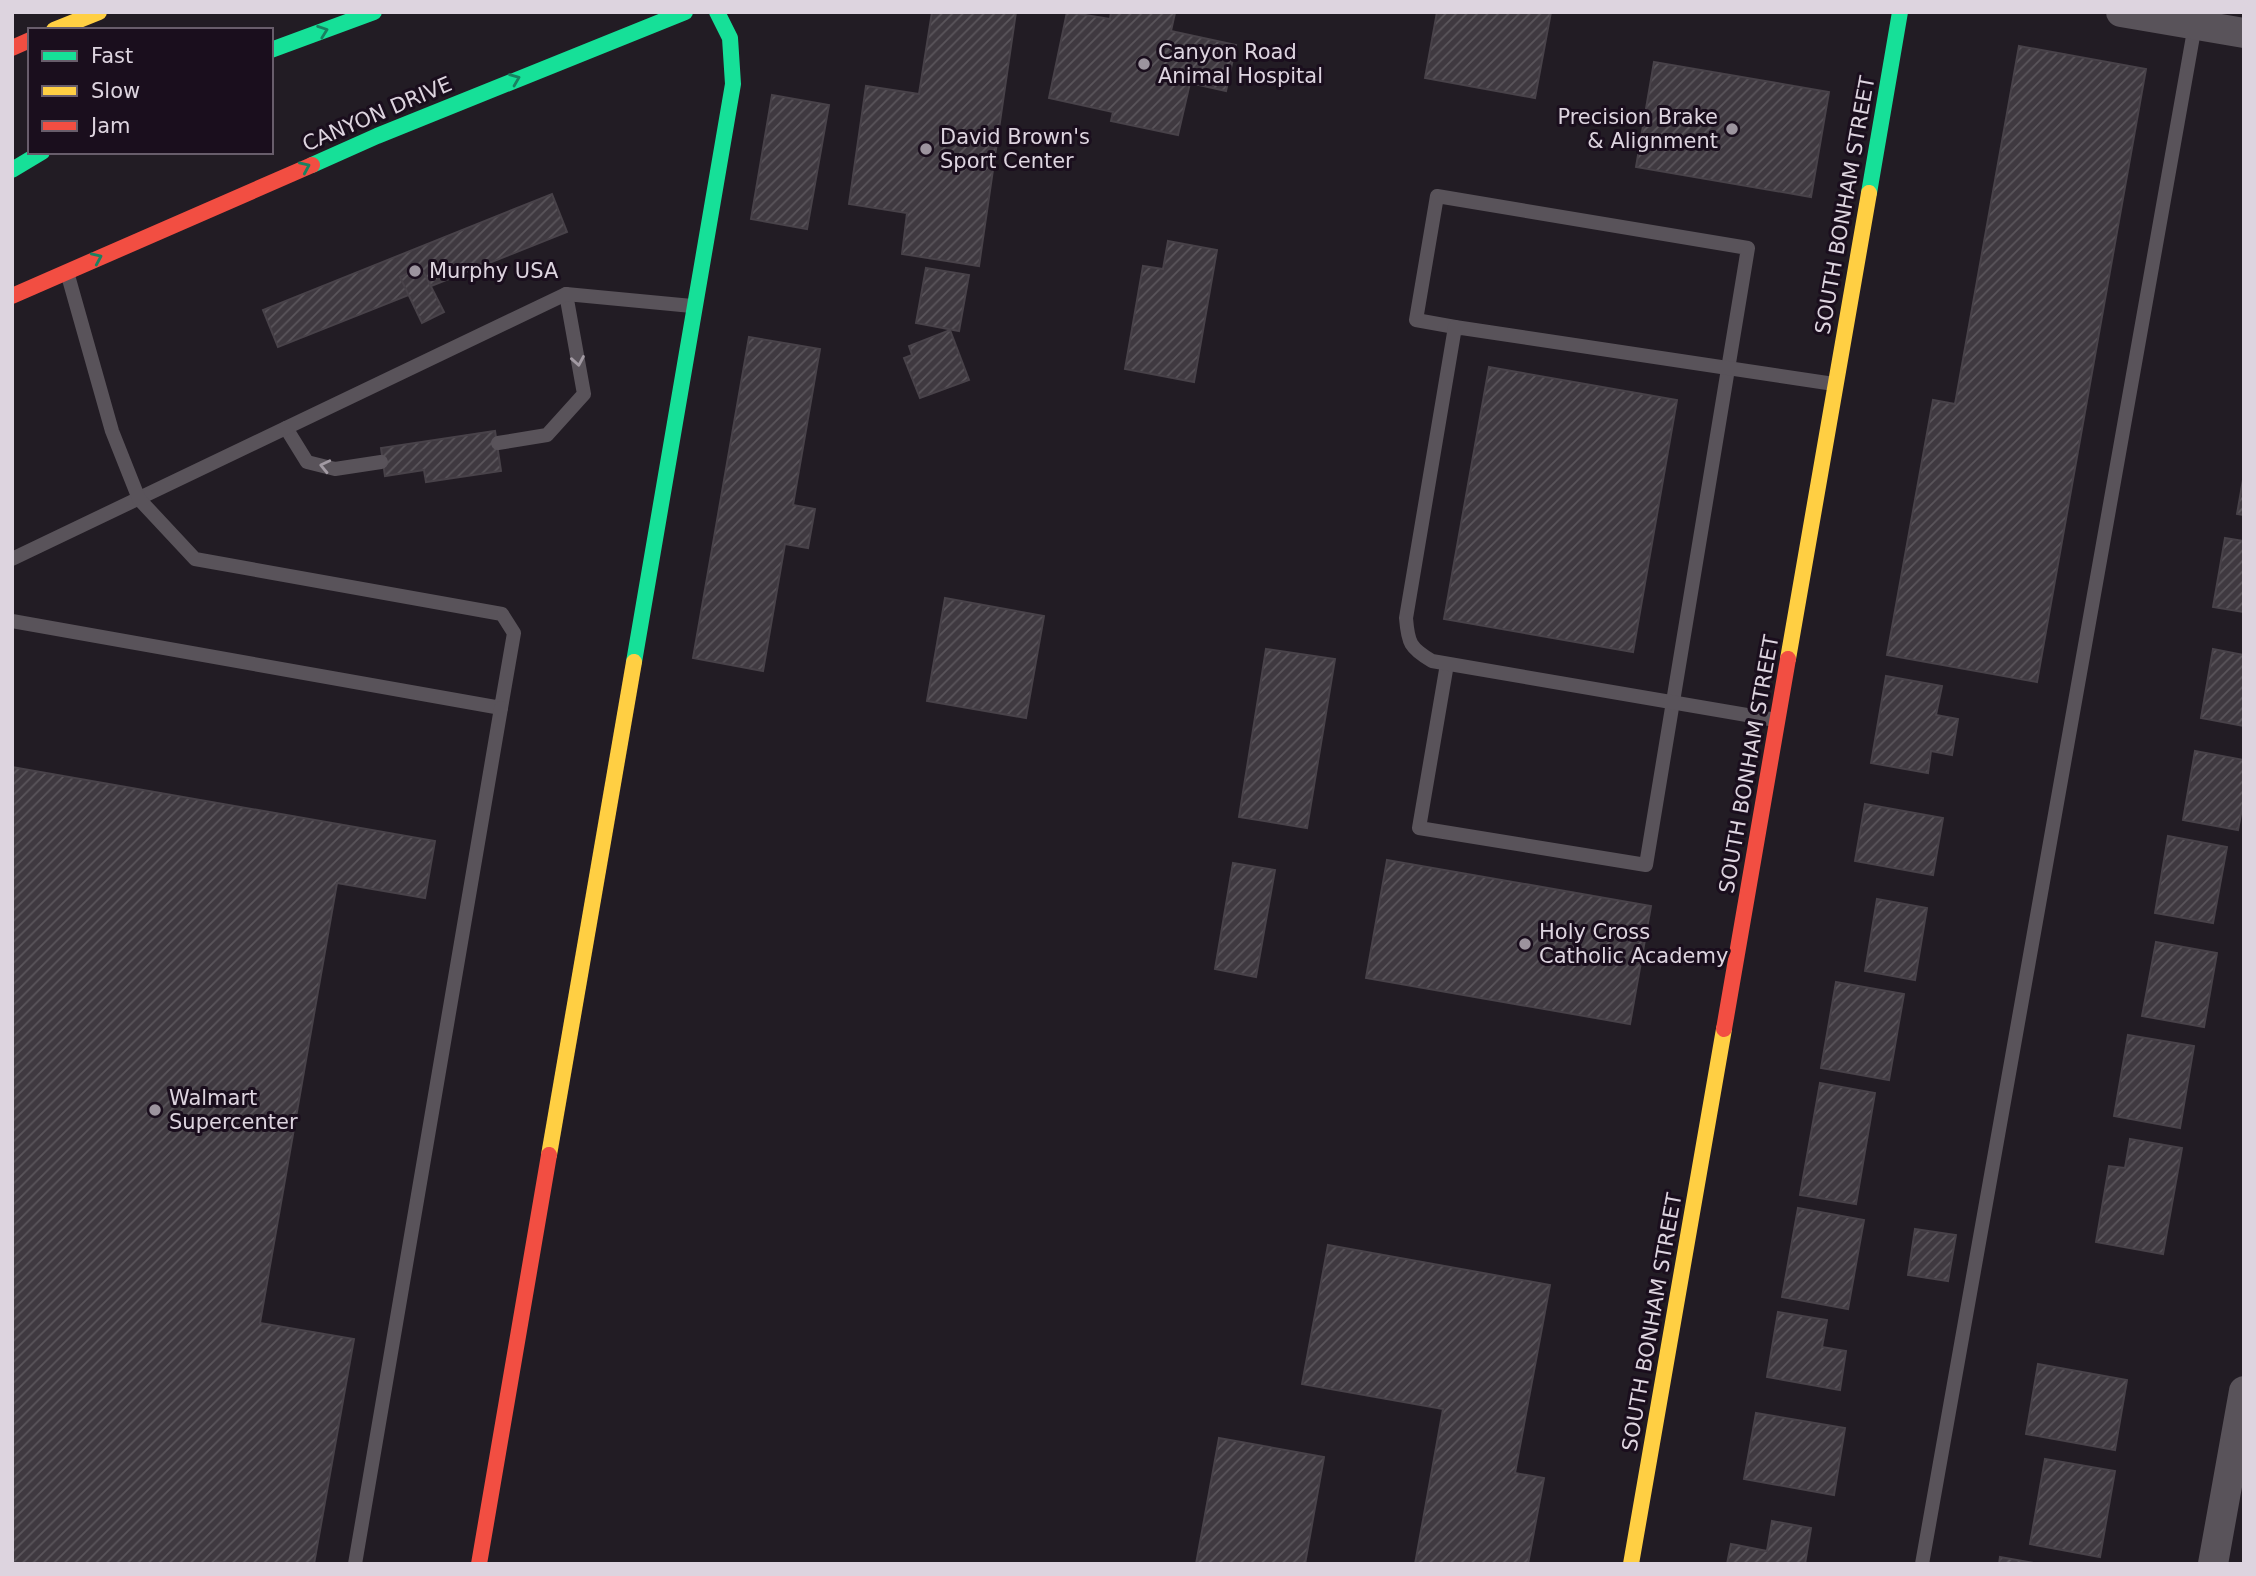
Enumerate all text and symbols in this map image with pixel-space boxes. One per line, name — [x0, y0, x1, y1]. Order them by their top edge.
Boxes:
one-way arrow — [316, 25, 328, 39]
legend — [28, 28, 273, 154]
place label: Canyon Road Animal Hospital — [1158, 40, 1323, 88]
text: Fast — [91, 44, 133, 68]
marker: Canyon Road Animal Hospital — [1136, 56, 1152, 72]
street label: CANYON DRIVE — [299, 72, 455, 156]
one-way arrow — [508, 74, 520, 88]
street label: SOUTH BONHAM STREET — [1810, 74, 1880, 336]
text: Slow — [91, 79, 140, 103]
place label: Precision Brake & Alignment — [1557, 105, 1718, 153]
text: Jam — [89, 114, 131, 138]
marker: Precision Brake & Alignment — [1724, 121, 1740, 137]
place label: David Brown's Sport Center — [940, 125, 1090, 173]
marker: David Brown's Sport Center — [918, 141, 934, 157]
one-way arrow — [298, 161, 310, 175]
one-way arrow — [90, 252, 102, 266]
place label: Murphy USA — [429, 259, 559, 283]
marker: Murphy USA — [407, 263, 423, 279]
one-way arrow — [570, 355, 585, 367]
one-way arrow — [319, 460, 331, 474]
street label: SOUTH BONHAM STREET — [1714, 633, 1784, 895]
place label: Holy Cross Catholic Academy — [1539, 920, 1728, 968]
marker: Holy Cross Catholic Academy — [1517, 936, 1533, 952]
place label: Walmart Supercenter — [169, 1086, 298, 1134]
marker: Walmart Supercenter — [147, 1102, 163, 1118]
street label: SOUTH BONHAM STREET — [1617, 1191, 1687, 1453]

